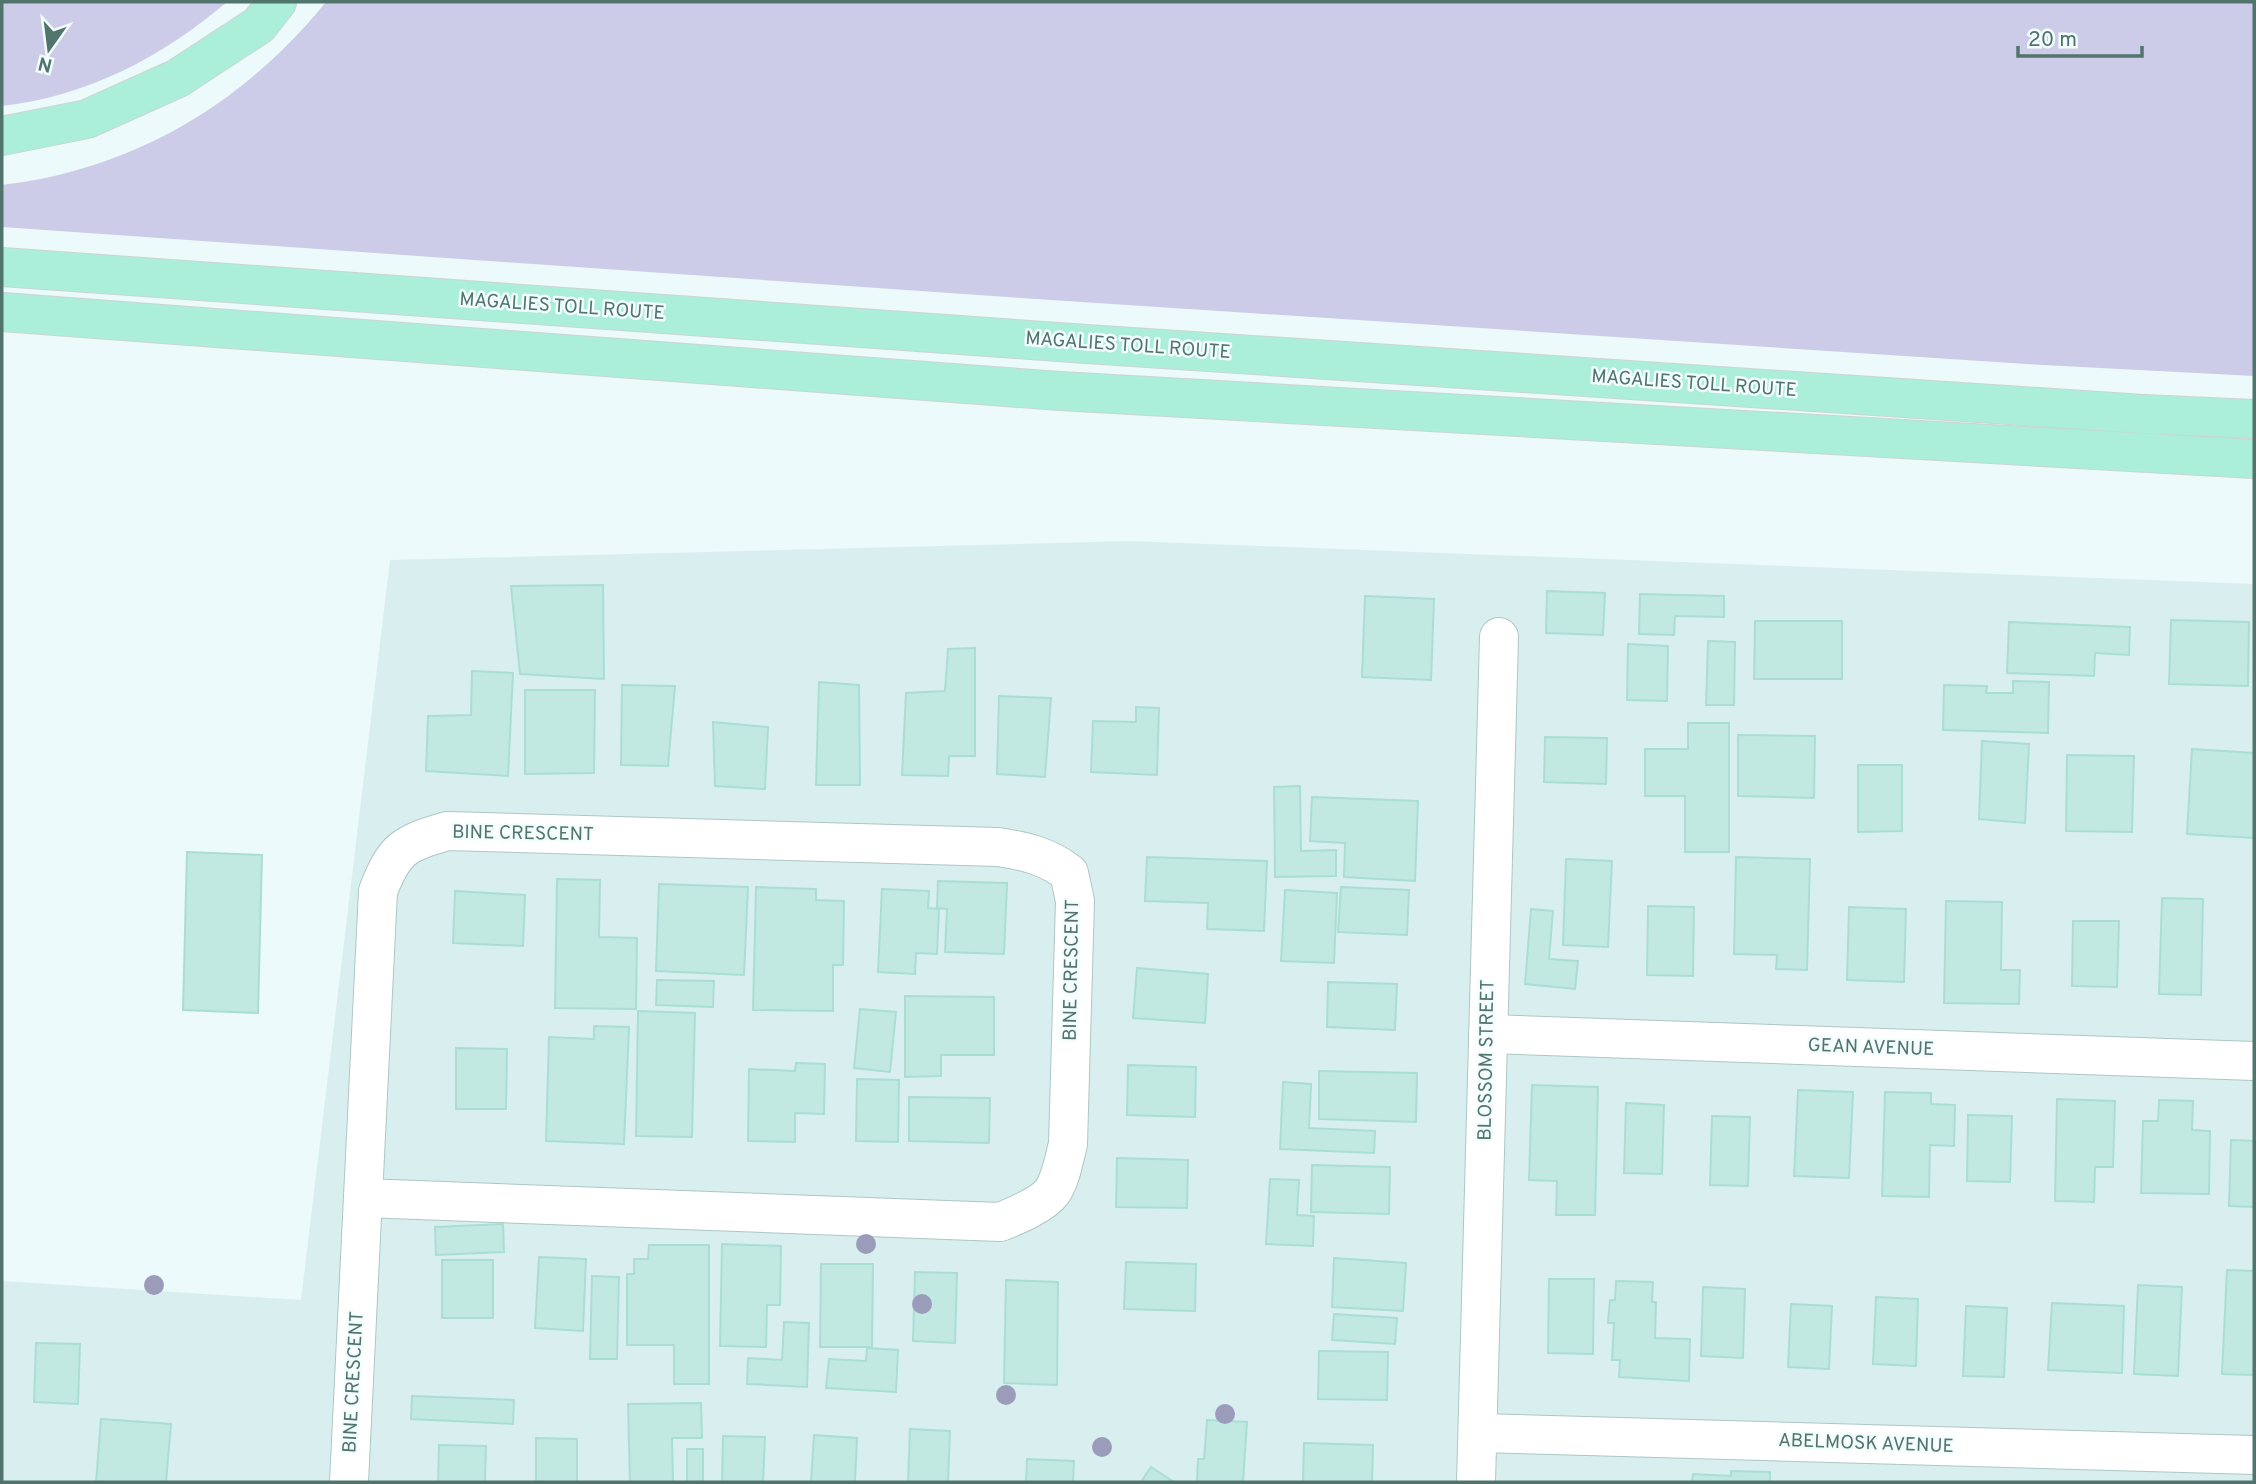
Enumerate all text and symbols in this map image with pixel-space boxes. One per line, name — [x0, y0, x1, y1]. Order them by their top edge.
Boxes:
north arrow — [14, 14, 84, 84]
scale bar — [2018, 14, 2142, 58]
text: 20 m — [2028, 27, 2077, 54]
text: N — [36, 50, 55, 77]
street label: MAGALIES TOLL ROUTE — [459, 288, 665, 326]
street label: MAGALIES TOLL ROUTE — [1025, 327, 1231, 365]
street label: MAGALIES TOLL ROUTE — [1591, 365, 1797, 403]
street label: BINE CRESCENT — [452, 821, 594, 847]
street label: BINE CRESCENT — [1059, 899, 1085, 1041]
street label: BLOSSOM STREET — [1474, 979, 1500, 1141]
street label: GEAN AVENUE — [1807, 1034, 1935, 1062]
street label: BINE CRESCENT — [338, 1310, 370, 1454]
street label: ABELMOSK AVENUE — [1778, 1429, 1954, 1459]

